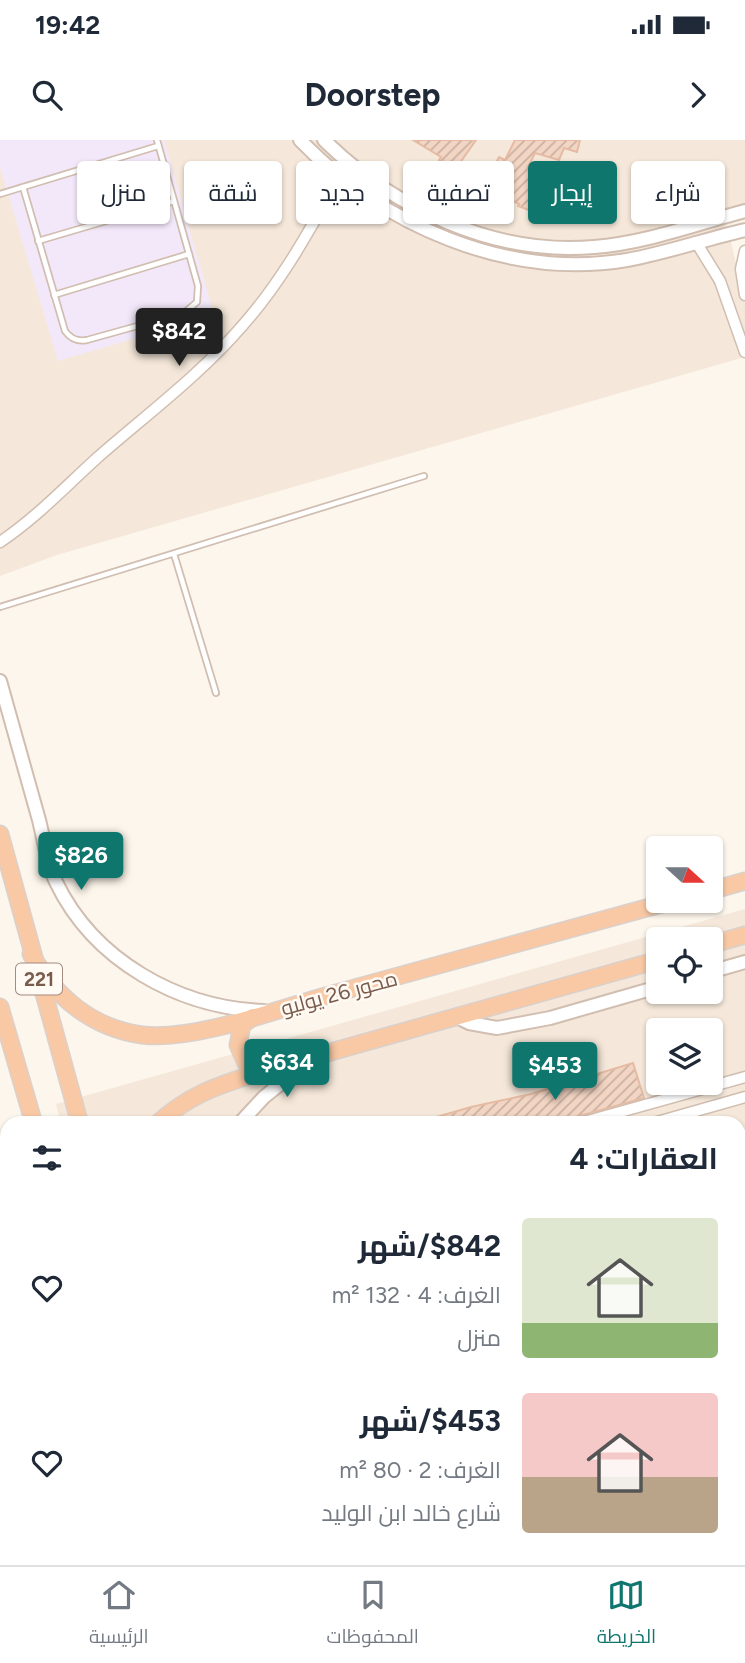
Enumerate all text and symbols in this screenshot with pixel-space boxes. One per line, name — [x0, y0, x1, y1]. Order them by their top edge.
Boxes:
text: 19:42 — [35, 9, 100, 41]
icon: search — [28, 76, 66, 114]
text: Doorstep — [304, 76, 441, 114]
icon: forward — [679, 76, 717, 114]
chip: منزل — [77, 161, 170, 224]
chip: شقة — [184, 161, 282, 224]
chip: جديد — [296, 161, 389, 224]
chip: تصفية — [403, 161, 514, 224]
chip: إيجار — [528, 161, 617, 224]
chip: شراء — [631, 161, 725, 224]
pin: $842 — [138, 308, 220, 368]
text: $842 — [152, 317, 206, 345]
pin: $826 — [40, 832, 122, 892]
north arrow — [646, 836, 723, 914]
map controls — [646, 836, 723, 1095]
text: $826 — [54, 841, 108, 869]
button: locate — [646, 927, 723, 1004]
road number: 221 — [16, 964, 62, 994]
street label: محور 26 يوليو — [278, 965, 400, 1021]
button: layers — [646, 1018, 723, 1095]
pin: $634 — [246, 1040, 328, 1099]
pin: $453 — [514, 1042, 596, 1102]
text: $634 — [260, 1048, 314, 1076]
text: $453 — [528, 1051, 582, 1079]
icon: filters — [28, 1139, 66, 1177]
text: العقارات: 4 — [570, 1140, 718, 1177]
text: $842/شهر — [358, 1227, 501, 1264]
icon: home — [578, 1246, 662, 1330]
icon: heart — [28, 1269, 66, 1307]
text: الغرف: 4 · 132 m² — [332, 1281, 501, 1309]
text: منزل — [457, 1324, 501, 1352]
text: $453/شهر — [360, 1402, 501, 1439]
icon: home — [578, 1421, 662, 1505]
icon: heart — [28, 1444, 66, 1482]
text: الغرف: 2 · 80 m² — [339, 1456, 501, 1484]
text: شارع خالد ابن الوليد — [322, 1499, 501, 1527]
tab: الرئيسية — [89, 1576, 149, 1654]
tab: المحفوظات — [326, 1576, 419, 1654]
tab: الخريطة — [597, 1576, 656, 1654]

